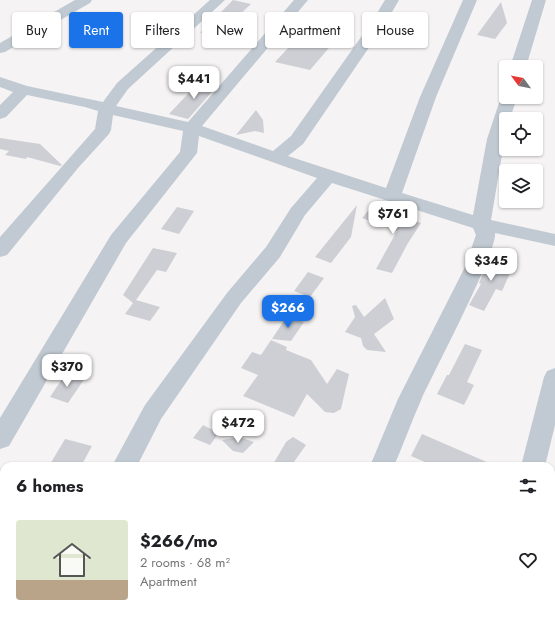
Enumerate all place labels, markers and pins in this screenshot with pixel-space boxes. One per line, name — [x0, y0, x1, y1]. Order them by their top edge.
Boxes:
pin: $441 — [170, 66, 218, 100]
pin: $761 — [369, 201, 417, 235]
pin: $345 — [467, 248, 515, 282]
pin: $266 — [264, 295, 312, 329]
pin: $370 — [43, 354, 91, 388]
pin: $472 — [214, 410, 262, 444]

